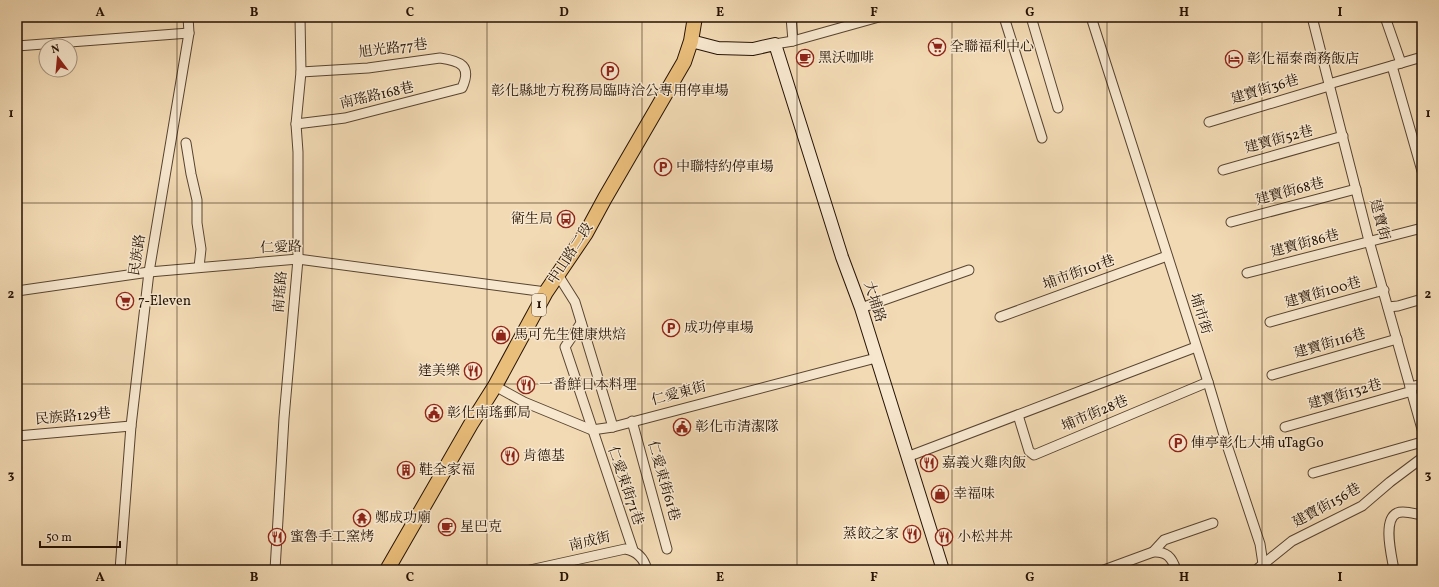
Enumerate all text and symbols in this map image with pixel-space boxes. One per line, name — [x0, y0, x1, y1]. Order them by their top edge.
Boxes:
text: A — [95, 4, 105, 22]
text: B — [250, 4, 259, 22]
text: C — [406, 4, 414, 22]
text: D — [559, 4, 569, 22]
text: E — [716, 4, 724, 22]
text: F — [870, 4, 878, 22]
text: G — [1025, 4, 1035, 22]
text: H — [1179, 4, 1189, 22]
text: I — [1338, 4, 1343, 22]
street label: 旭光路77巷 — [357, 35, 429, 63]
supermarket icon: 全聯福利中心 — [927, 37, 947, 57]
north arrow — [38, 38, 78, 78]
place label: 全聯福利中心 — [950, 38, 1034, 57]
text: N — [50, 42, 62, 58]
cafe icon: 黑沃咖啡 — [795, 48, 815, 68]
place label: 黑沃咖啡 — [818, 49, 874, 68]
hotel icon: 彰化福泰商務飯店 — [1224, 49, 1244, 69]
place label: 彰化福泰商務飯店 — [1247, 50, 1359, 69]
parking icon: 彰化縣地方稅務局臨時洽公專用停車場 — [600, 61, 620, 81]
street label: 建寶街36巷 — [1229, 71, 1301, 109]
street label: 南瑤路168巷 — [338, 78, 416, 114]
place label: 彰化縣地方稅務局臨時洽公專用停車場 — [491, 82, 729, 101]
text: 1 — [8, 105, 14, 123]
text: 1 — [1425, 105, 1431, 123]
street label: 建寶街52巷 — [1243, 122, 1315, 158]
parking icon: 中聯特約停車場 — [653, 157, 673, 177]
place label: 中聯特約停車場 — [676, 158, 774, 177]
street label: 建寶街68巷 — [1254, 174, 1326, 210]
street label: 建寶街 — [1364, 197, 1394, 243]
bus stop icon: 衛生局 — [556, 209, 576, 229]
place label: 衛生局 — [511, 210, 553, 229]
street label: 中山路二段 — [544, 219, 598, 289]
street label: 建寶街86巷 — [1269, 226, 1341, 262]
street label: 民族路 — [125, 233, 151, 277]
street label: 仁愛路 — [260, 238, 302, 258]
street label: 埔市街101巷 — [1040, 251, 1118, 295]
street label: 南瑤路 — [270, 270, 292, 314]
street label: 建寶街100巷 — [1283, 273, 1363, 313]
street label: 大埔路 — [858, 279, 890, 325]
text: 2 — [8, 286, 15, 304]
text: 2 — [1425, 286, 1432, 304]
supermarket icon: 7-Eleven — [115, 291, 135, 311]
street label: 埔市街 — [1184, 291, 1216, 337]
place label: 7-Eleven — [138, 292, 191, 311]
road number: 1 — [532, 294, 546, 316]
parking icon: 成功停車場 — [661, 318, 681, 338]
place label: 成功停車場 — [684, 319, 754, 338]
shop icon: 馬可先生健康烘焙 — [491, 325, 511, 345]
street label: 建寶街116巷 — [1292, 325, 1368, 363]
place label: 馬可先生健康烘焙 — [514, 326, 626, 345]
restaurant icon: 達美樂 — [463, 361, 483, 381]
place label: 達美樂 — [418, 362, 460, 381]
restaurant icon: 一番鮮日本料理 — [516, 375, 536, 395]
street label: 建寶街132巷 — [1306, 375, 1384, 415]
place label: 一番鮮日本料理 — [539, 376, 637, 395]
street label: 仁愛東街 — [649, 378, 709, 410]
street label: 埔市街28巷 — [1059, 391, 1131, 437]
public building icon: 彰化南瑤郵局 — [424, 403, 444, 423]
street label: 民族路129巷 — [34, 404, 112, 430]
place label: 彰化南瑤郵局 — [447, 404, 531, 423]
public building icon: 彰化市清潔隊 — [672, 417, 692, 437]
place label: 彰化市清潔隊 — [695, 418, 779, 437]
parking icon: 俥亭彰化大埔 uTagGo — [1168, 433, 1188, 453]
place label: 俥亭彰化大埔 uTagGo — [1191, 434, 1324, 453]
street label: 仁愛東街61巷 — [642, 439, 684, 523]
street label: 仁愛東街71巷 — [603, 444, 647, 528]
restaurant icon: 肯德基 — [500, 446, 520, 466]
place label: 肯德基 — [523, 447, 565, 466]
restaurant icon: 嘉義火雞肉飯 — [919, 453, 939, 473]
place label: 嘉義火雞肉飯 — [942, 454, 1026, 473]
building icon: 鞋全家福 — [396, 460, 416, 480]
place label: 鞋全家福 — [419, 461, 475, 480]
text: 3 — [8, 467, 15, 485]
text: 3 — [1425, 467, 1432, 485]
street label: 建寶街156巷 — [1289, 479, 1365, 533]
shop icon: 幸福味 — [930, 484, 950, 504]
place label: 幸福味 — [953, 485, 995, 504]
temple icon: 鄭成功廟 — [352, 508, 372, 528]
place label: 鄭成功廟 — [375, 509, 431, 528]
cafe icon: 星巴克 — [437, 517, 457, 537]
place label: 星巴克 — [460, 518, 502, 537]
scale bar — [40, 523, 120, 549]
restaurant icon: 蒸餃之家 — [902, 524, 922, 544]
place label: 蒸餃之家 — [843, 525, 899, 544]
restaurant icon: 蜜魯手工窯烤 — [267, 527, 287, 547]
restaurant icon: 小松丼丼 — [934, 527, 954, 547]
place label: 蜜魯手工窯烤 — [290, 528, 374, 547]
street label: 南成街 — [567, 528, 613, 556]
place label: 小松丼丼 — [957, 528, 1013, 547]
text: 50 m — [46, 530, 72, 546]
text: A — [95, 569, 105, 587]
text: B — [250, 569, 259, 587]
text: C — [406, 569, 414, 587]
text: D — [559, 569, 569, 587]
text: E — [716, 569, 724, 587]
text: F — [870, 569, 878, 587]
text: G — [1025, 569, 1035, 587]
text: H — [1179, 569, 1189, 587]
text: I — [1338, 569, 1343, 587]

